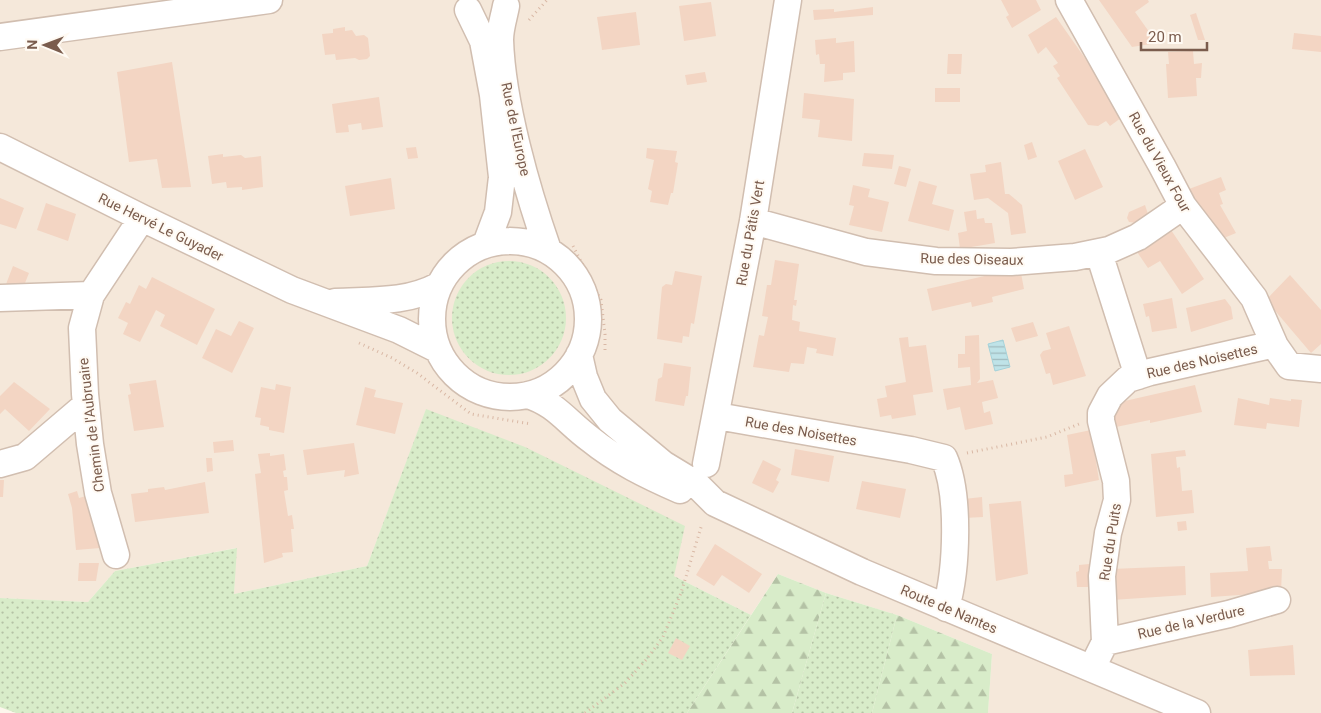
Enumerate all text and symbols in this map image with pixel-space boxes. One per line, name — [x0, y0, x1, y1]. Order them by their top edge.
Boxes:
north arrow — [20, 20, 70, 70]
scale bar — [1141, 20, 1207, 52]
text: 20 m — [1148, 28, 1182, 46]
text: N — [24, 40, 40, 50]
street label: Rue de l'Europe — [498, 81, 534, 177]
street label: Rue du Vieux Four — [1126, 109, 1194, 215]
street label: Rue du Pâtis Vert — [733, 178, 767, 287]
street label: Rue Hervé Le Guyader — [96, 190, 226, 264]
street label: Rue des Oiseaux — [920, 250, 1024, 268]
street label: Rue des Noisettes — [1145, 340, 1259, 382]
street label: Chemin de l'Aubruaire — [75, 357, 107, 493]
street label: Rue des Noisettes — [744, 413, 858, 449]
street label: Rue du Puits — [1096, 502, 1124, 582]
street label: Route de Nantes — [898, 581, 1000, 637]
street label: Rue de la Verdure — [1136, 602, 1246, 642]

